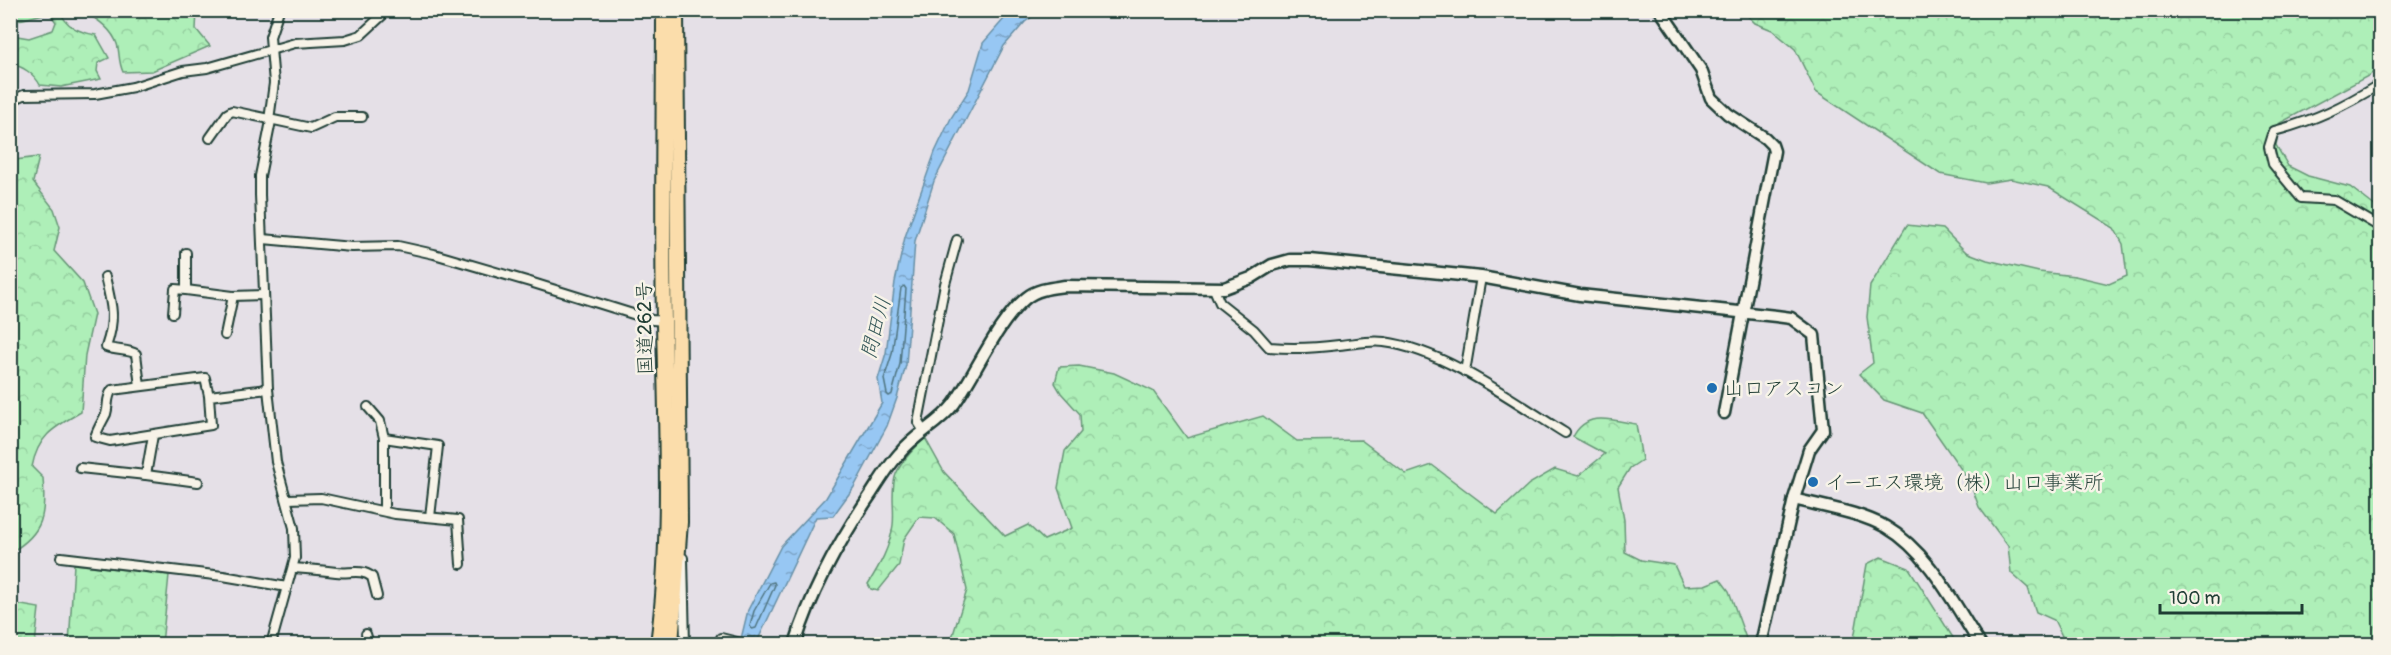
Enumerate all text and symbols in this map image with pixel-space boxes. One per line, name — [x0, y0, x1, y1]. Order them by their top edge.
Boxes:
street label: 国道262号 — [632, 281, 658, 375]
water label: 問田川 — [855, 294, 897, 362]
place label: 山口アスコン — [1724, 376, 1844, 401]
marker: 山口アスコン — [1705, 381, 1719, 395]
place label: イーエス環境（株）山口事業所 — [1825, 470, 2103, 495]
marker: イーエス環境（株）山口事業所 — [1806, 475, 1820, 489]
scale bar — [2160, 577, 2302, 615]
text: 100 m — [2169, 587, 2221, 610]

